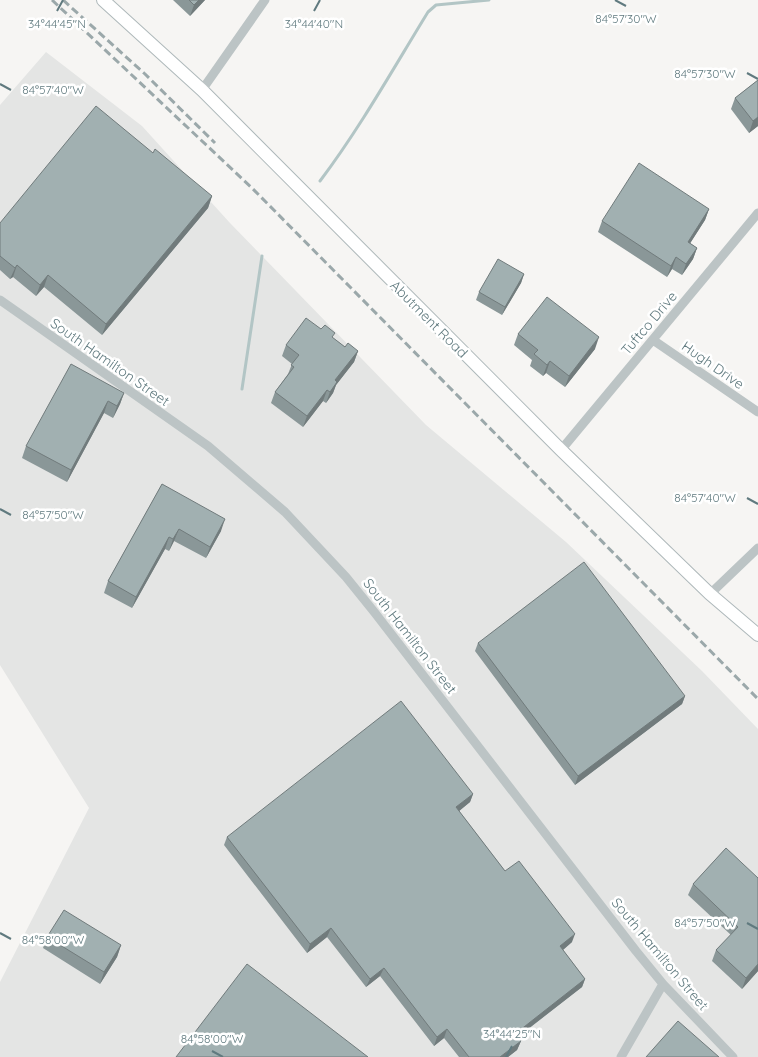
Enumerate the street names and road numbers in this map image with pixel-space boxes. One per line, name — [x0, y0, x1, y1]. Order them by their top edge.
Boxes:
street label: Abutment Road — [386, 276, 472, 362]
street label: Tuftco Drive — [617, 287, 681, 359]
street label: South Hamilton Street — [47, 314, 173, 410]
street label: Hugh Drive — [678, 337, 748, 393]
street label: South Hamilton Street — [359, 575, 461, 698]
street label: South Hamilton Street — [608, 894, 713, 1014]

